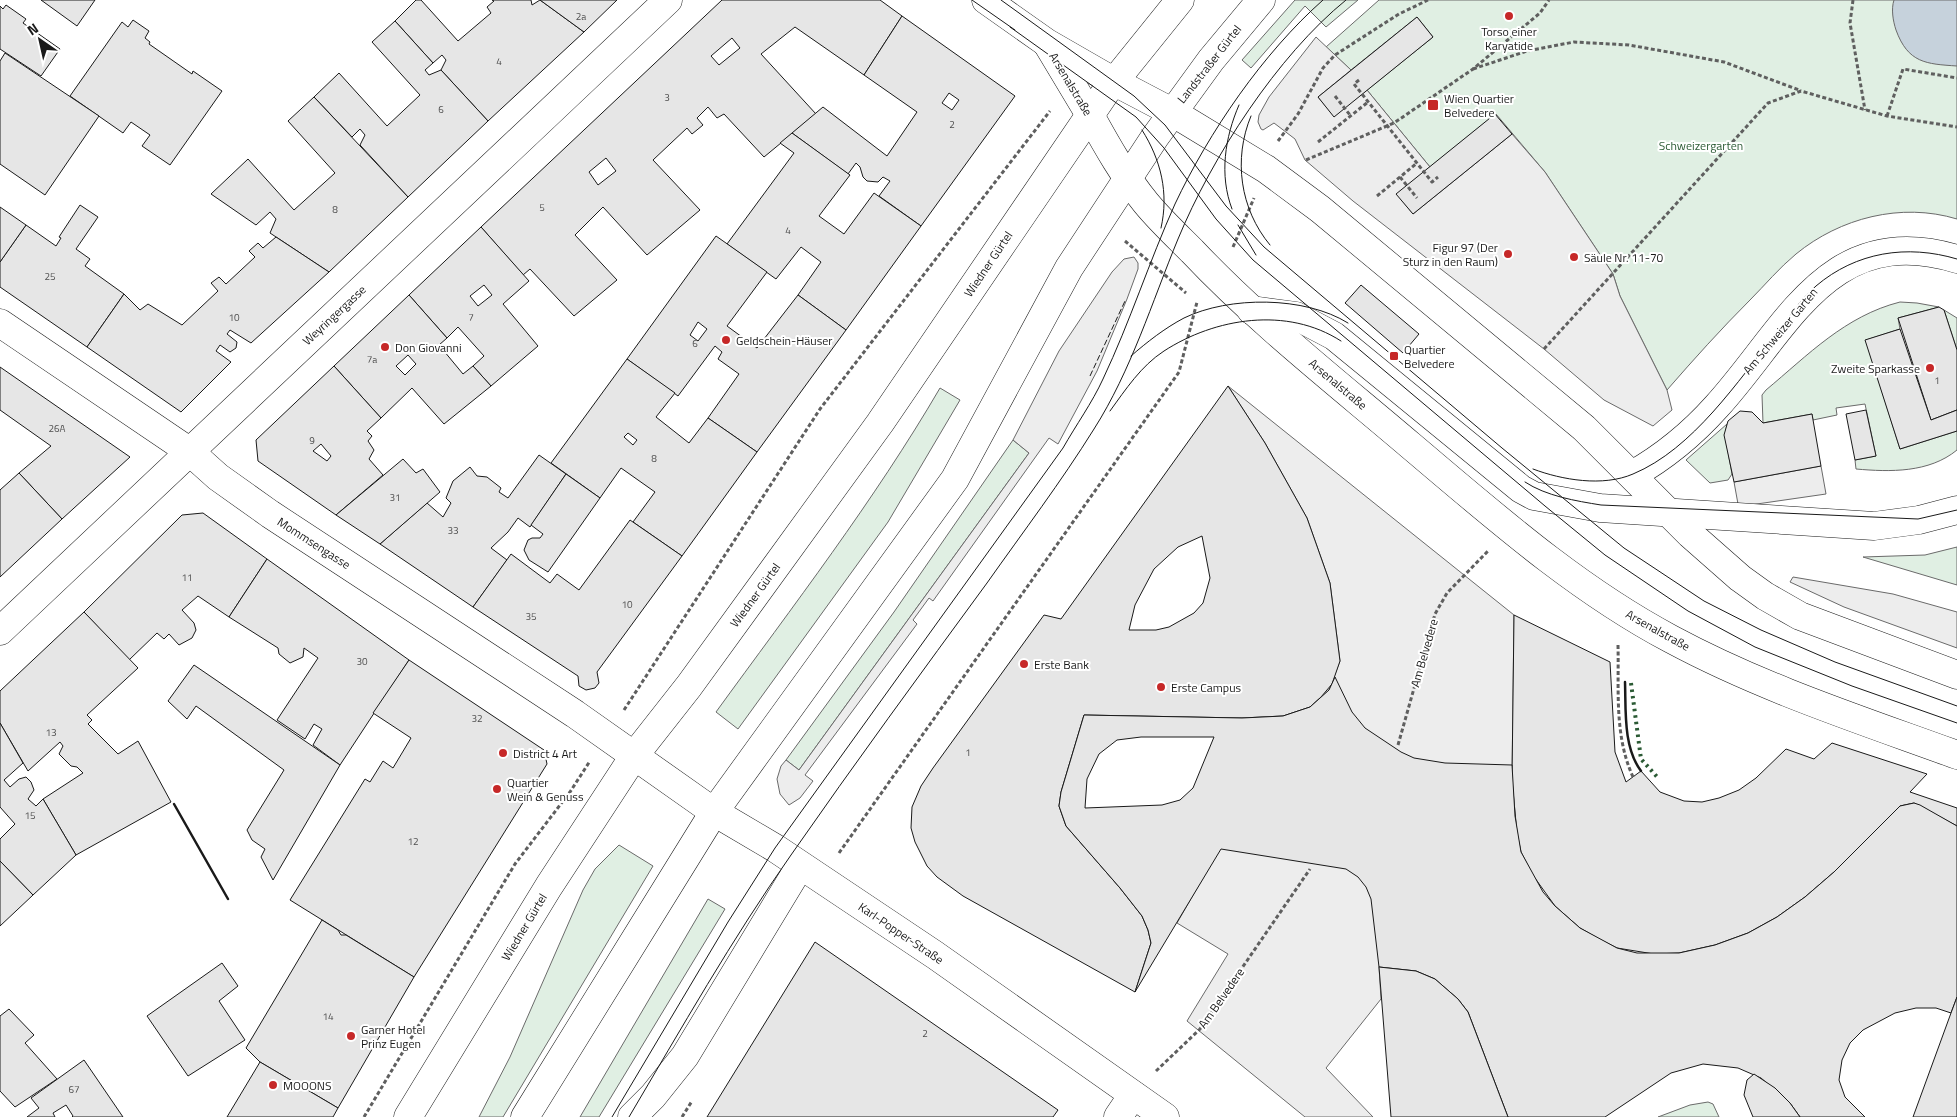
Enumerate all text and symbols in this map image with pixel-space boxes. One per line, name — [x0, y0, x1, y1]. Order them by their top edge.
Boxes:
house number: 2a — [576, 9, 586, 24]
marker: Torso einer Karyatide — [1503, 10, 1515, 22]
north arrow — [15, 15, 65, 65]
text: N — [23, 17, 42, 40]
street label: Landstraßer Gürtel — [1172, 21, 1246, 107]
place label: Torso einer Karyatide — [1481, 22, 1537, 55]
street label: Arsenalstraße — [1045, 49, 1097, 119]
house number: 4 — [496, 54, 502, 69]
place label: Wien Quartier Belvedere — [1444, 89, 1514, 122]
house number: 3 — [664, 90, 670, 105]
marker: Wien Quartier Belvedere — [1426, 98, 1440, 112]
house number: 6 — [438, 102, 444, 117]
house number: 2 — [949, 117, 955, 132]
park label: Schweizergarten — [1659, 136, 1743, 155]
house number: 5 — [539, 200, 545, 215]
house number: 8 — [332, 202, 338, 217]
house number: 4 — [785, 223, 791, 238]
street label: Wiedner Gürtel — [959, 227, 1017, 301]
place label: Figur 97 (Der Sturz in den Raum) — [1403, 238, 1498, 271]
marker: Figur 97 (Der Sturz in den Raum) — [1502, 248, 1514, 260]
place label: Säule Nr. 11-70 — [1584, 248, 1664, 267]
marker: Säule Nr. 11-70 — [1568, 251, 1580, 263]
house number: 25 — [44, 269, 56, 284]
street label: Weyringergasse — [298, 280, 370, 350]
street label: Am Schweizer Garten — [1738, 283, 1822, 379]
house number: 10 — [228, 310, 240, 325]
house number: 7 — [468, 310, 474, 325]
place label: Geldschein-Häuser — [736, 331, 833, 350]
marker: Geldschein-Häuser — [720, 334, 732, 346]
house number: 6 — [692, 336, 698, 351]
place label: Don Giovanni — [395, 338, 462, 357]
place label: Quartier Belvedere — [1404, 340, 1454, 373]
marker: Don Giovanni — [379, 341, 391, 353]
marker: Quartier Belvedere — [1388, 350, 1400, 362]
house number: 7a — [367, 352, 377, 367]
street label: Arsenalstraße — [1305, 354, 1371, 414]
place label: Zweite Sparkasse — [1831, 359, 1920, 378]
marker: Zweite Sparkasse — [1924, 362, 1936, 374]
house number: 1 — [1934, 373, 1940, 388]
house number: 26A — [48, 421, 66, 436]
house number: 9 — [309, 433, 315, 448]
house number: 8 — [651, 451, 657, 466]
house number: 31 — [389, 490, 401, 505]
street label: Mommsengasse — [274, 512, 354, 574]
house number: 33 — [447, 523, 459, 538]
street label: Wiedner Gürtel — [725, 559, 785, 631]
house number: 11 — [181, 570, 193, 585]
house number: 10 — [621, 597, 633, 612]
street label: Arsenalstraße — [1622, 604, 1694, 656]
house number: 35 — [525, 609, 537, 624]
street label: Am Belvedere — [1405, 617, 1443, 689]
house number: 30 — [356, 654, 368, 669]
place label: Erste Bank — [1034, 655, 1089, 674]
marker: Erste Bank — [1018, 658, 1030, 670]
place label: Erste Campus — [1171, 678, 1242, 697]
marker: Erste Campus — [1155, 681, 1167, 693]
house number: 32 — [471, 711, 483, 726]
house number: 13 — [45, 725, 57, 740]
place label: District 4 Art — [513, 744, 578, 763]
house number: 1 — [965, 745, 971, 760]
marker: District 4 Art — [497, 747, 509, 759]
place label: Quartier Wein & Genuss — [507, 773, 584, 806]
marker: Quartier Wein & Genuss — [491, 783, 503, 795]
house number: 15 — [24, 808, 36, 823]
house number: 12 — [407, 834, 419, 849]
street label: Wiedner Gürtel — [496, 890, 552, 964]
street label: Karl-Popper-Straße — [854, 897, 948, 969]
street label: Am Belvedere — [1193, 964, 1249, 1032]
house number: 14 — [322, 1009, 334, 1024]
place label: Garner Hotel Prinz Eugen — [361, 1020, 425, 1053]
house number: 2 — [922, 1026, 928, 1041]
marker: Garner Hotel Prinz Eugen — [345, 1030, 357, 1042]
place label: MOOONS — [283, 1076, 331, 1095]
marker: MOOONS — [267, 1079, 279, 1091]
house number: 67 — [68, 1082, 80, 1097]

